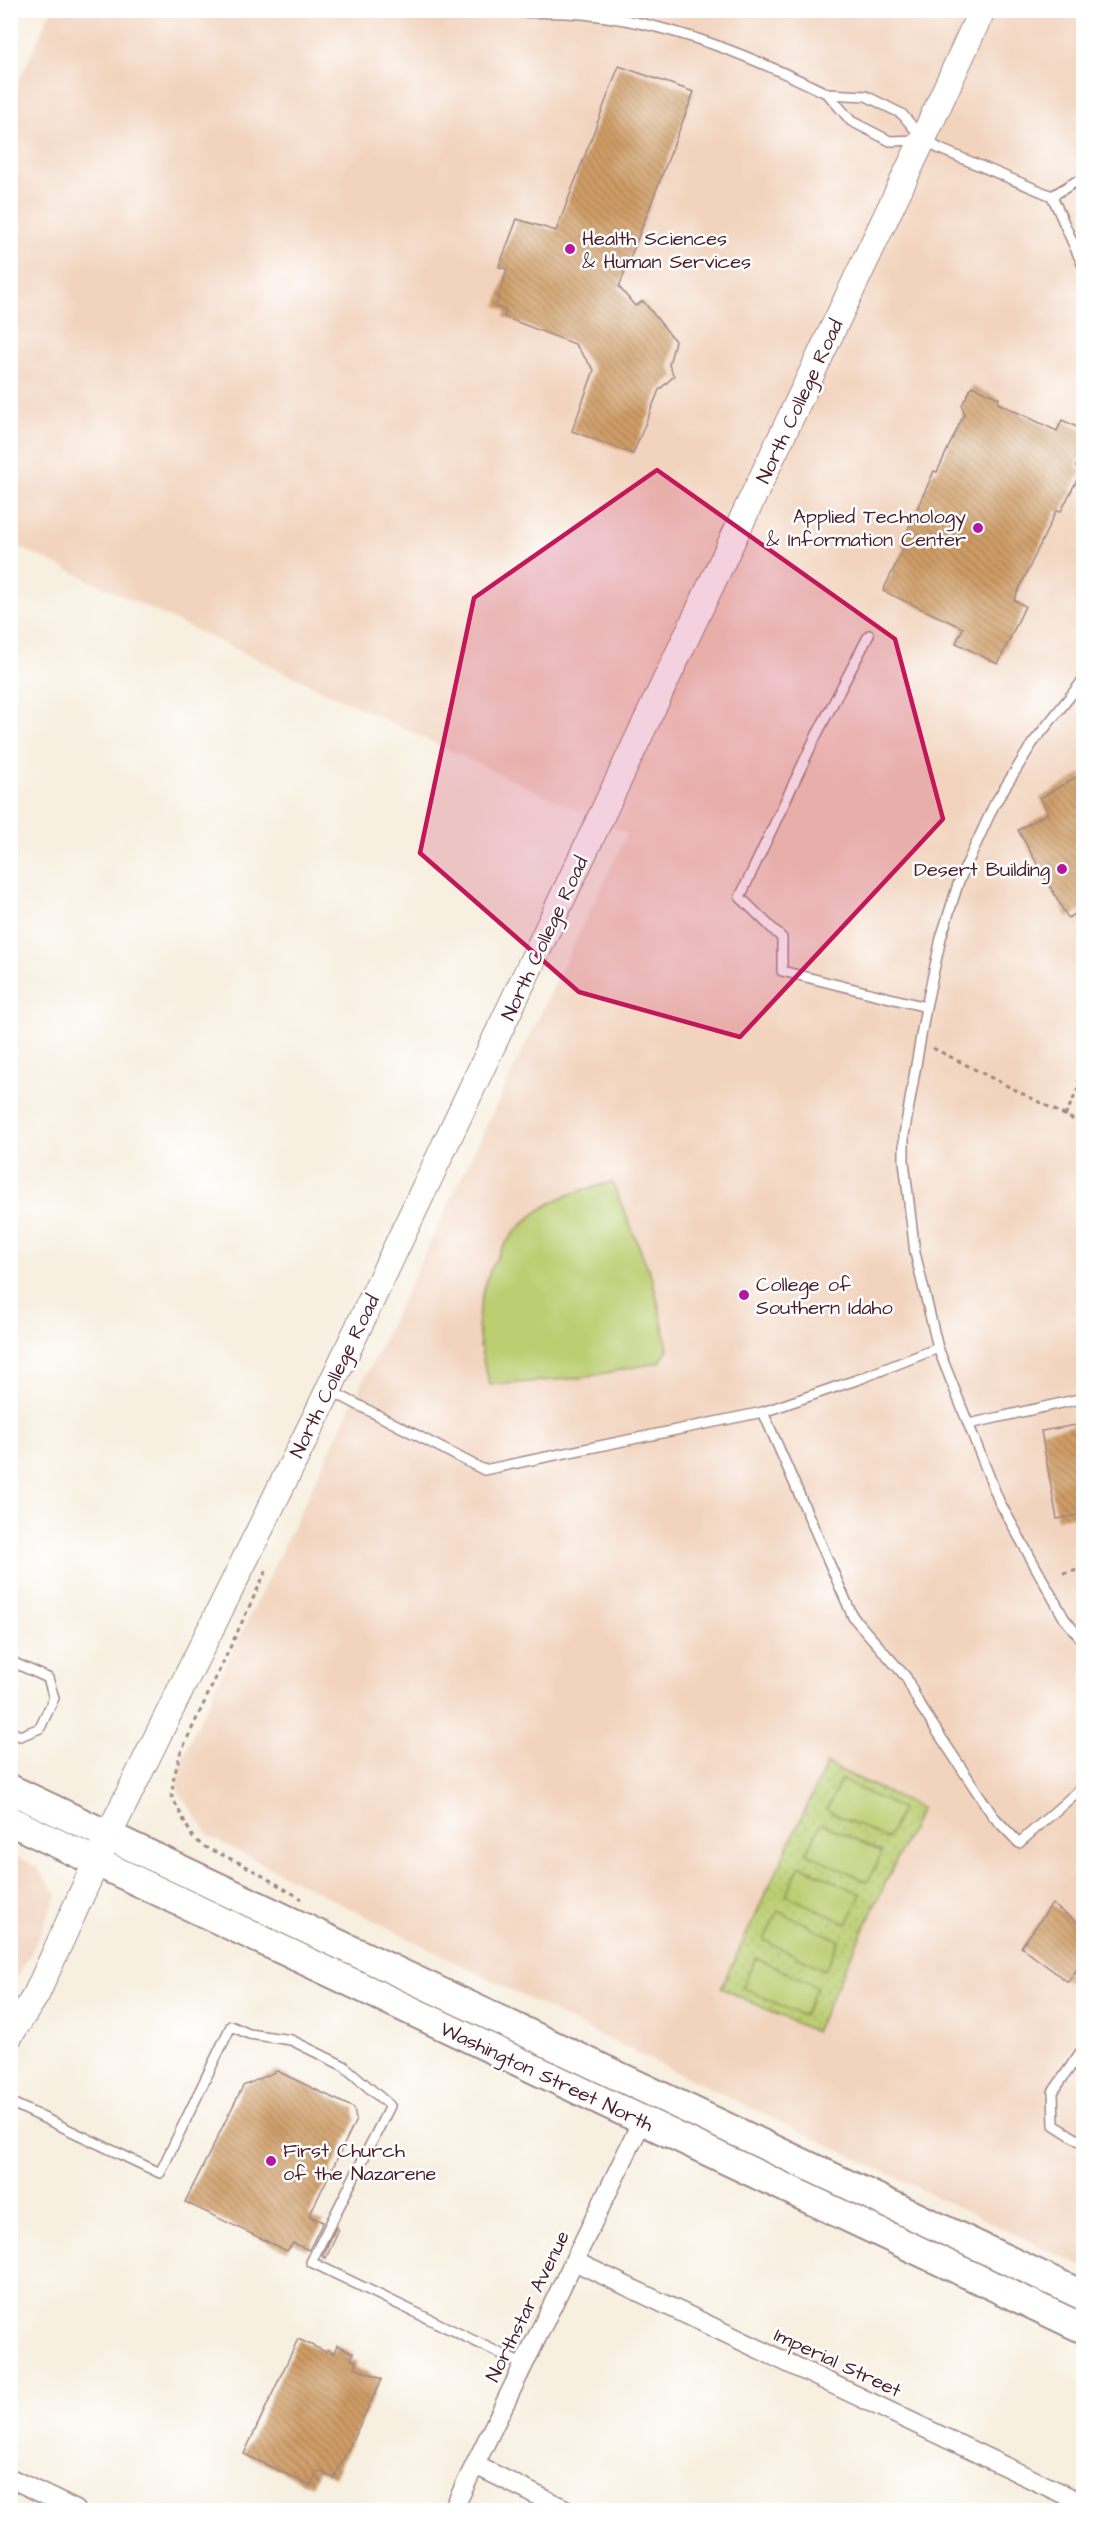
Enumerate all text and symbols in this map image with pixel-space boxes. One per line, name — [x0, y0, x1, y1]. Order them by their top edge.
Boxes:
place label: Health Sciences & Human Services — [582, 225, 751, 276]
marker: Health Sciences & Human Services — [563, 242, 577, 256]
street label: North College Road — [750, 315, 851, 489]
place label: Applied Technology & Information Center — [766, 503, 966, 554]
marker: Applied Technology & Information Center — [971, 521, 985, 535]
street label: North College Road — [495, 852, 596, 1026]
place label: Desert Building — [914, 856, 1050, 885]
marker: Desert Building — [1055, 862, 1069, 876]
place label: College of Southern Idaho — [756, 1271, 893, 1322]
marker: College of Southern Idaho — [737, 1288, 751, 1302]
street label: North College Road — [283, 1290, 387, 1463]
street label: Washington Street North — [435, 2015, 658, 2140]
place label: First Church of the Nazarene — [283, 2137, 437, 2188]
marker: First Church of the Nazarene — [264, 2154, 278, 2168]
street label: Northstar Avenue — [479, 2226, 577, 2387]
street label: Imperial Street — [769, 2321, 906, 2405]

